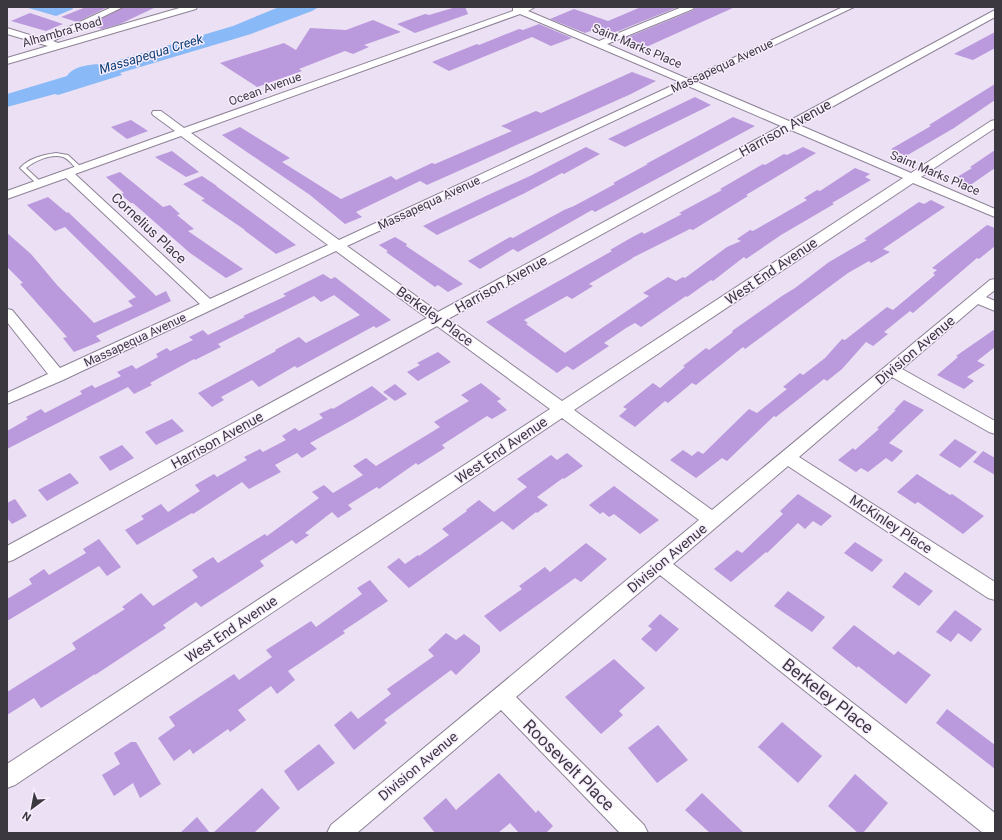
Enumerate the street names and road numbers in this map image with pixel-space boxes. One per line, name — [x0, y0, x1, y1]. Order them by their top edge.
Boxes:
street label: Alhambra Road — [21, 14, 103, 50]
street label: Saint Marks Place — [590, 21, 684, 71]
street label: Massapequa Avenue — [669, 36, 775, 96]
street label: Ocean Avenue — [227, 69, 303, 109]
street label: Harrison Avenue — [736, 96, 834, 160]
street label: Saint Marks Place — [888, 148, 982, 198]
street label: Massapequa Avenue — [376, 173, 482, 233]
street label: Cornelius Place — [108, 189, 190, 267]
street label: West End Avenue — [722, 234, 820, 308]
street label: Harrison Avenue — [452, 252, 550, 316]
street label: Berkeley Place — [394, 283, 476, 349]
street label: Massapequa Avenue — [82, 310, 188, 370]
street label: Division Avenue — [872, 312, 958, 388]
street label: Harrison Avenue — [168, 408, 266, 472]
street label: West End Avenue — [452, 413, 550, 487]
street label: McKinley Place — [847, 491, 935, 557]
street label: Division Avenue — [624, 520, 710, 596]
street label: West End Avenue — [182, 592, 280, 666]
street label: Berkeley Place — [778, 654, 878, 738]
street label: Roosevelt Place — [519, 715, 619, 815]
street label: Division Avenue — [375, 728, 461, 804]

